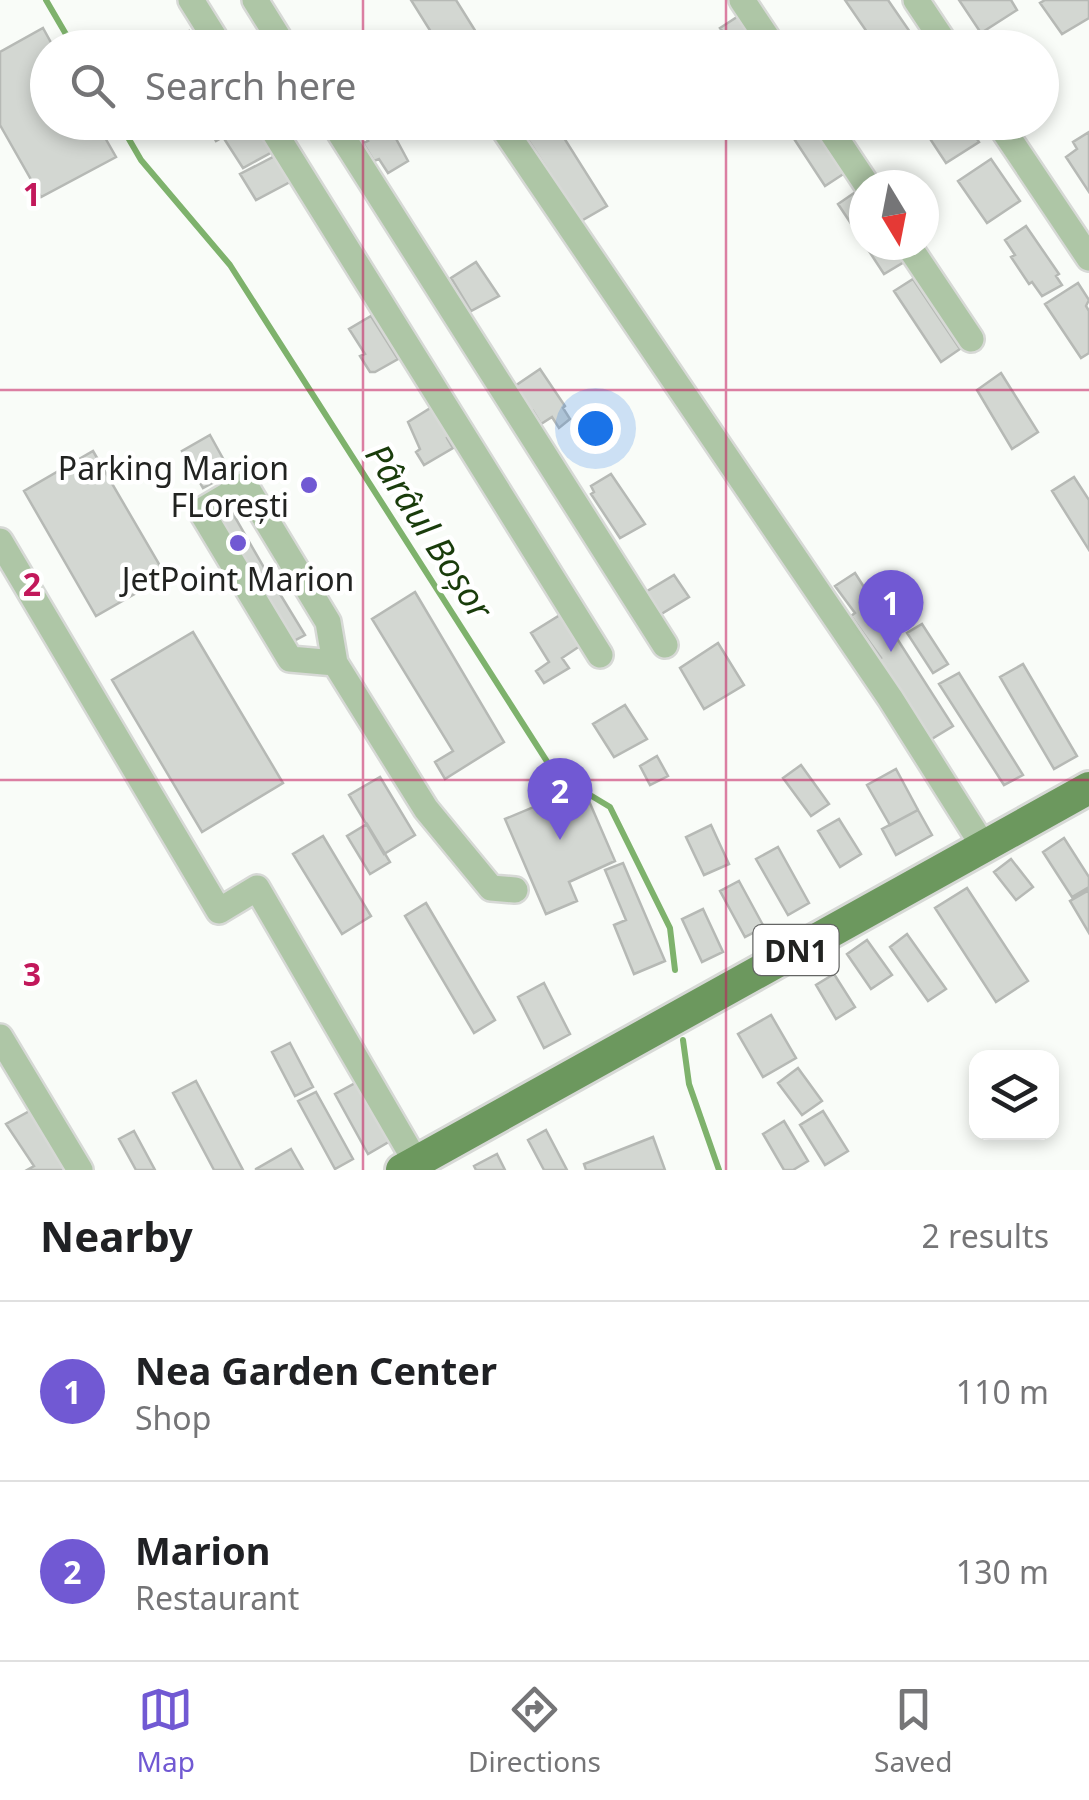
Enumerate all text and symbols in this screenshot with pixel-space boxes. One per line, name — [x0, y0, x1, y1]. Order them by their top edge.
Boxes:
search box — [30, 30, 1059, 140]
icon: search — [65, 58, 120, 113]
text: Search here — [145, 59, 356, 111]
north arrow — [849, 170, 939, 260]
text: 1 — [23, 172, 41, 215]
your location — [570, 403, 621, 454]
water label: Pârâul Boșor — [356, 434, 505, 630]
place label: Parking Marion FLorești — [58, 446, 289, 526]
marker: Parking Marion FLorești — [298, 474, 320, 496]
marker: JetPoint Marion — [227, 532, 249, 554]
place label: JetPoint Marion — [119, 557, 354, 600]
text: 2 — [23, 562, 41, 605]
pin: 1 — [858, 570, 924, 652]
pin: 2 — [528, 758, 592, 840]
road number: DN1 — [754, 925, 838, 975]
text: 3 — [23, 952, 41, 995]
map controls — [969, 1050, 1059, 1140]
button: layers — [969, 1050, 1059, 1140]
text: Nearby — [40, 1207, 193, 1264]
text: 2 results — [922, 1214, 1049, 1257]
text: Nea Garden Center — [135, 1344, 497, 1396]
text: 1 — [63, 1370, 82, 1413]
text: 110 m — [956, 1370, 1049, 1413]
text: Shop — [135, 1396, 211, 1439]
text: Marion — [135, 1524, 270, 1576]
text: 2 — [63, 1550, 82, 1593]
text: 130 m — [956, 1550, 1049, 1593]
text: Restaurant — [135, 1576, 299, 1619]
tab: Map — [137, 1682, 195, 1780]
tab: Directions — [468, 1682, 601, 1780]
tab: Saved — [874, 1682, 952, 1780]

